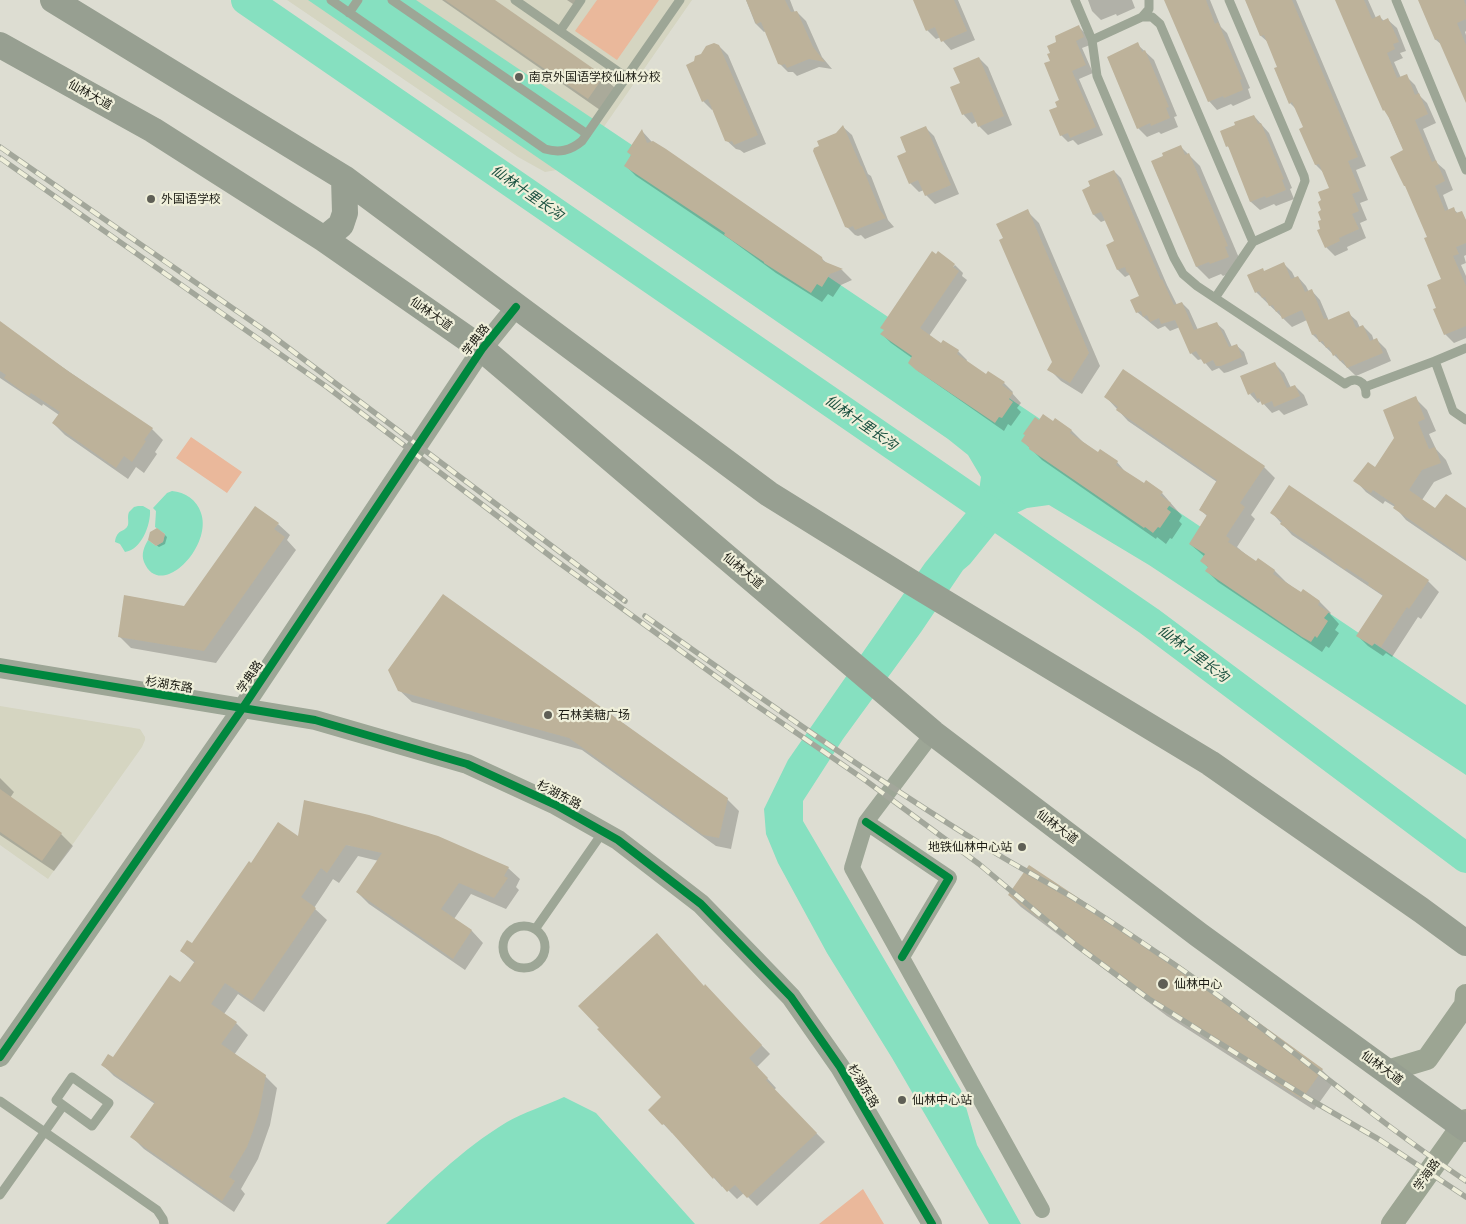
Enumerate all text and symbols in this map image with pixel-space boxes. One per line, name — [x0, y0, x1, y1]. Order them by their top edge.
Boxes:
place label: 南京外国语学校仙林分校 — [529, 70, 661, 84]
marker: 南京外国语学校仙林分校 — [513, 71, 525, 83]
street label: 仙林大道 — [66, 77, 114, 113]
water label: 仙林十里长沟 — [488, 162, 566, 224]
place label: 外国语学校 — [161, 192, 221, 206]
marker: 外国语学校 — [145, 193, 157, 205]
street label: 仙林大道 — [407, 294, 455, 334]
street label: 学典路 — [459, 321, 493, 359]
water label: 仙林十里长沟 — [822, 392, 900, 454]
street label: 仙林大道 — [720, 550, 766, 592]
water label: 仙林十里长沟 — [1154, 622, 1232, 686]
street label: 学典路 — [234, 658, 266, 696]
street label: 杉湖东路 — [144, 674, 194, 696]
place label: 石林美糖广场 — [558, 708, 630, 722]
marker: 石林美糖广场 — [542, 709, 554, 721]
street label: 杉湖东路 — [534, 778, 584, 812]
street label: 仙林大道 — [1033, 807, 1081, 847]
place label: 地铁仙林中心站 — [928, 840, 1012, 854]
marker: 地铁仙林中心站 — [1016, 841, 1028, 853]
marker: 仙林中心 — [1156, 977, 1170, 991]
place label: 仙林中心 — [1174, 977, 1222, 991]
street label: 仙林大道 — [1358, 1048, 1406, 1088]
street label: 杉湖东路 — [844, 1062, 882, 1110]
place label: 仙林中心站 — [912, 1093, 972, 1107]
marker: 仙林中心站 — [896, 1094, 908, 1106]
street label: 学海路 — [1411, 1156, 1443, 1194]

